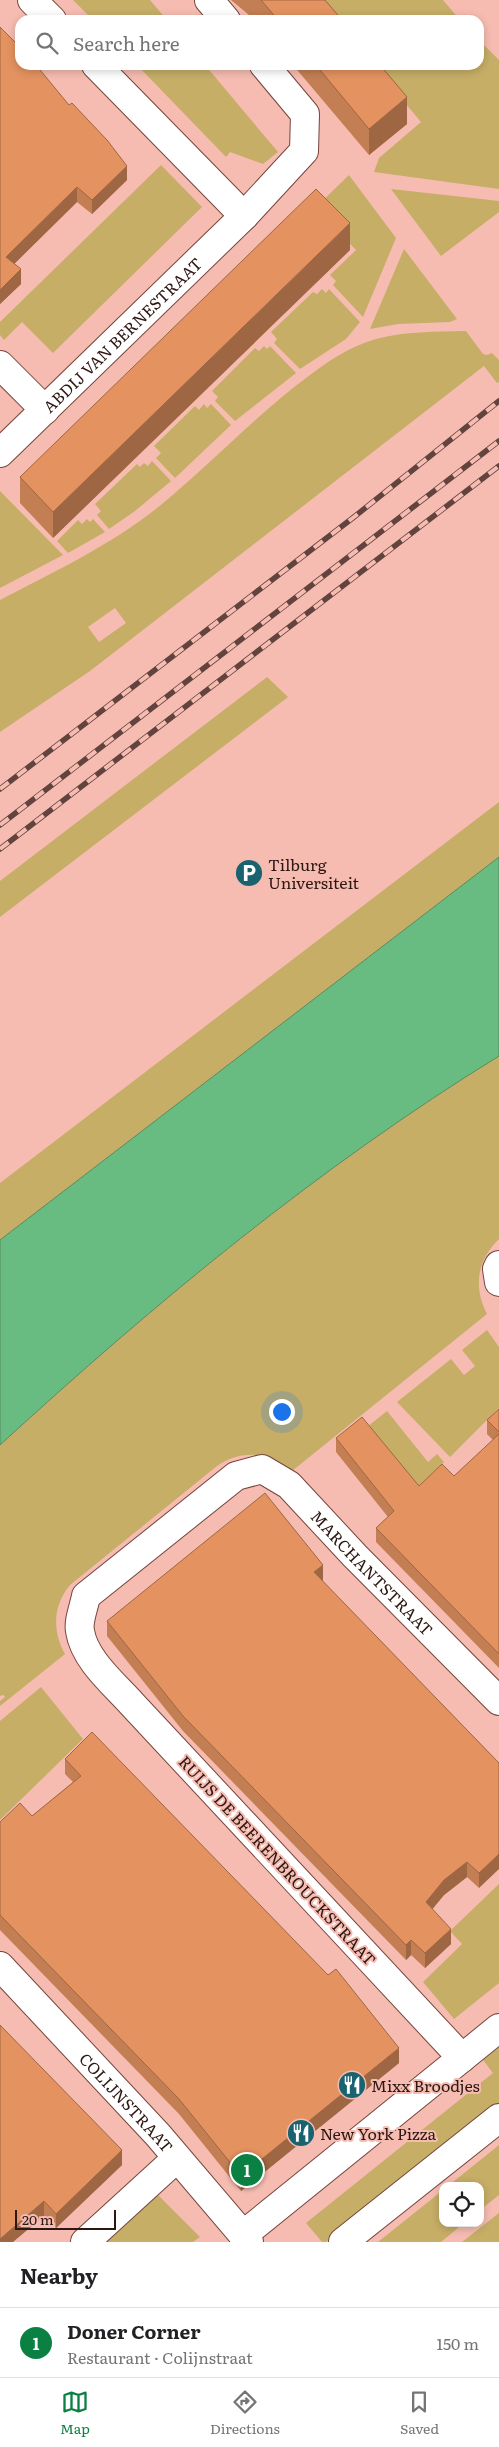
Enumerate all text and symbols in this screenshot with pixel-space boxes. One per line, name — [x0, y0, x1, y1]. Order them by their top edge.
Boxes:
search box — [15, 15, 484, 70]
icon: search — [33, 29, 61, 57]
text: Search here — [73, 29, 180, 57]
street label: ABDIJ VAN BERNESTRAAT — [37, 251, 207, 418]
place label: Tilburg Universiteit — [268, 852, 360, 894]
parking icon: Tilburg Universiteit — [234, 858, 264, 888]
your location — [269, 1399, 295, 1425]
street label: MARCHANTSTRAAT — [306, 1504, 439, 1641]
street label: RUIJS DE BEERENBROUCKSTRAAT — [174, 1750, 382, 1971]
street label: COLIJNSTRAAT — [74, 2047, 180, 2157]
restaurant icon: Mixx Broodjes — [337, 2070, 367, 2100]
place label: Mixx Broodjes — [371, 2073, 480, 2097]
restaurant icon: New York Pizza — [286, 2118, 316, 2148]
place label: New York Pizza — [320, 2121, 437, 2145]
pin: 1 — [231, 2151, 263, 2189]
map controls — [439, 2182, 484, 2227]
button: locate — [439, 2182, 484, 2227]
scale bar — [15, 2207, 116, 2230]
text: 20 m — [22, 2209, 54, 2229]
text: Nearby — [20, 2259, 98, 2290]
text: Doner Corner — [67, 2317, 200, 2345]
text: 1 — [33, 2331, 39, 2355]
text: 150 m — [436, 2331, 479, 2355]
text: Restaurant · Colijnstraat — [67, 2345, 253, 2369]
tab: Map — [60, 2388, 90, 2438]
tab: Directions — [210, 2388, 280, 2438]
tab: Saved — [400, 2388, 439, 2438]

